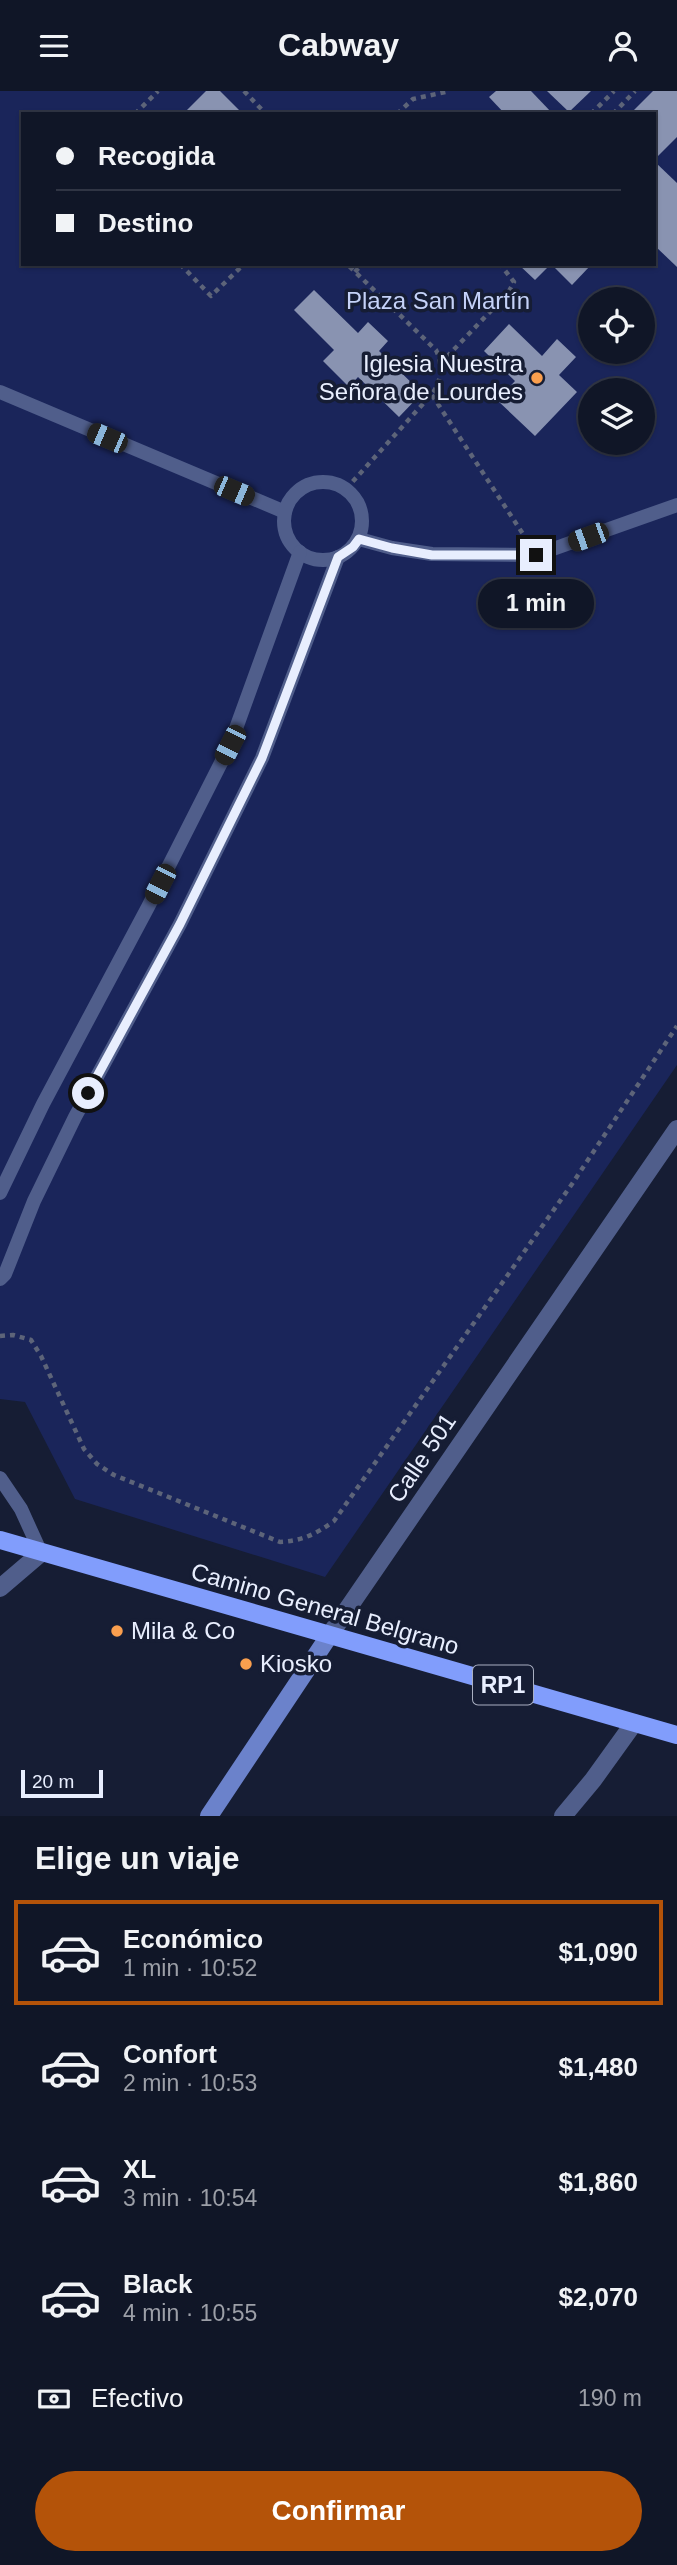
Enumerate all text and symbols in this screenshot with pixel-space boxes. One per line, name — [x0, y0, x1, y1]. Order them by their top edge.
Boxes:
icon: menu — [35, 27, 73, 65]
text: Cabway — [278, 27, 399, 63]
icon: person — [604, 27, 642, 65]
text: Recogida — [98, 141, 215, 171]
text: Destino — [98, 208, 193, 238]
park label: Plaza San Martín — [346, 287, 530, 314]
map controls — [578, 287, 655, 455]
button: locate — [578, 287, 655, 364]
place label: Iglesia Nuestra Señora de Lourdes — [319, 350, 524, 405]
marker: Iglesia Nuestra Señora de Lourdes — [529, 370, 545, 386]
button: layers — [578, 378, 655, 455]
car — [84, 420, 131, 456]
car — [211, 473, 258, 509]
car — [565, 520, 612, 554]
route end — [520, 539, 552, 571]
callout: 1 min — [478, 580, 594, 629]
text: 1 min — [506, 590, 566, 616]
car — [212, 722, 249, 768]
car — [142, 861, 179, 907]
route start — [72, 1077, 104, 1109]
street label: Calle 501 — [382, 1408, 461, 1507]
street label: Camino General Belgrano — [188, 1557, 462, 1660]
place label: Mila & Co — [131, 1617, 235, 1644]
marker: Mila & Co — [109, 1623, 125, 1639]
place label: Kiosko — [260, 1650, 332, 1677]
marker: Kiosko — [238, 1656, 254, 1672]
road number: RP1 — [473, 1665, 533, 1705]
scale bar — [21, 1767, 103, 1799]
text: 20 m — [32, 1771, 74, 1792]
text: Elige un viaje — [35, 1840, 240, 1876]
icon: car — [39, 1921, 102, 1984]
text: Económico — [123, 1924, 263, 1954]
text: $1,090 — [558, 1937, 638, 1967]
text: 1 min · 10:52 — [123, 1955, 257, 1981]
icon: car — [39, 2036, 102, 2099]
text: Confort — [123, 2039, 217, 2069]
text: $1,480 — [558, 2052, 638, 2082]
text: 2 min · 10:53 — [123, 2070, 257, 2096]
icon: car — [39, 2151, 102, 2214]
text: XL — [123, 2154, 156, 2184]
text: $1,860 — [558, 2167, 638, 2197]
text: 3 min · 10:54 — [123, 2185, 257, 2211]
icon: car — [39, 2266, 102, 2329]
text: Black — [123, 2269, 192, 2299]
text: $2,070 — [558, 2282, 638, 2312]
text: 4 min · 10:55 — [123, 2300, 257, 2326]
icon: cash — [35, 2380, 73, 2418]
text: Efectivo — [91, 2383, 184, 2413]
text: 190 m — [578, 2385, 642, 2411]
button: Confirmar — [35, 2471, 642, 2551]

